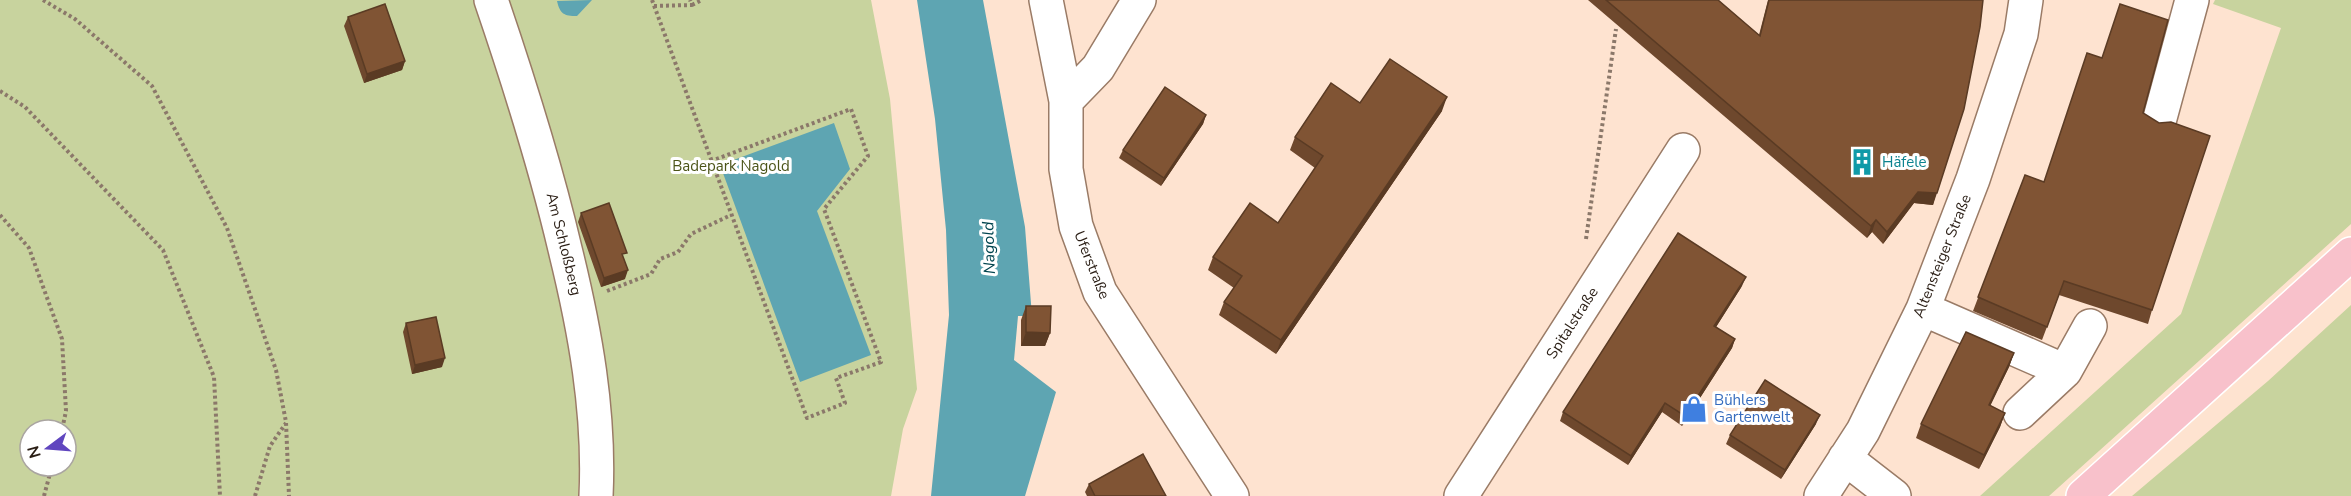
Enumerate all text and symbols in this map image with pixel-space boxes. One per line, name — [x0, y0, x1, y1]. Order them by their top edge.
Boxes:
building icon: Häfele — [1847, 147, 1877, 177]
place label: Häfele — [1882, 152, 1926, 172]
park label: Badepark Nagold — [672, 156, 790, 176]
street label: Am Schloßberg — [542, 191, 586, 297]
street label: Altensteiger Straße — [1908, 191, 1976, 321]
water label: Nagold — [977, 221, 1001, 275]
street label: Uferstraße — [1069, 228, 1115, 302]
street label: Spitalstraße — [1541, 283, 1603, 363]
place label: Bühlers Gartenwelt — [1714, 390, 1791, 427]
shop icon: Bühlers Gartenwelt — [1679, 394, 1709, 424]
north arrow — [18, 418, 78, 478]
text: N — [22, 443, 47, 461]

